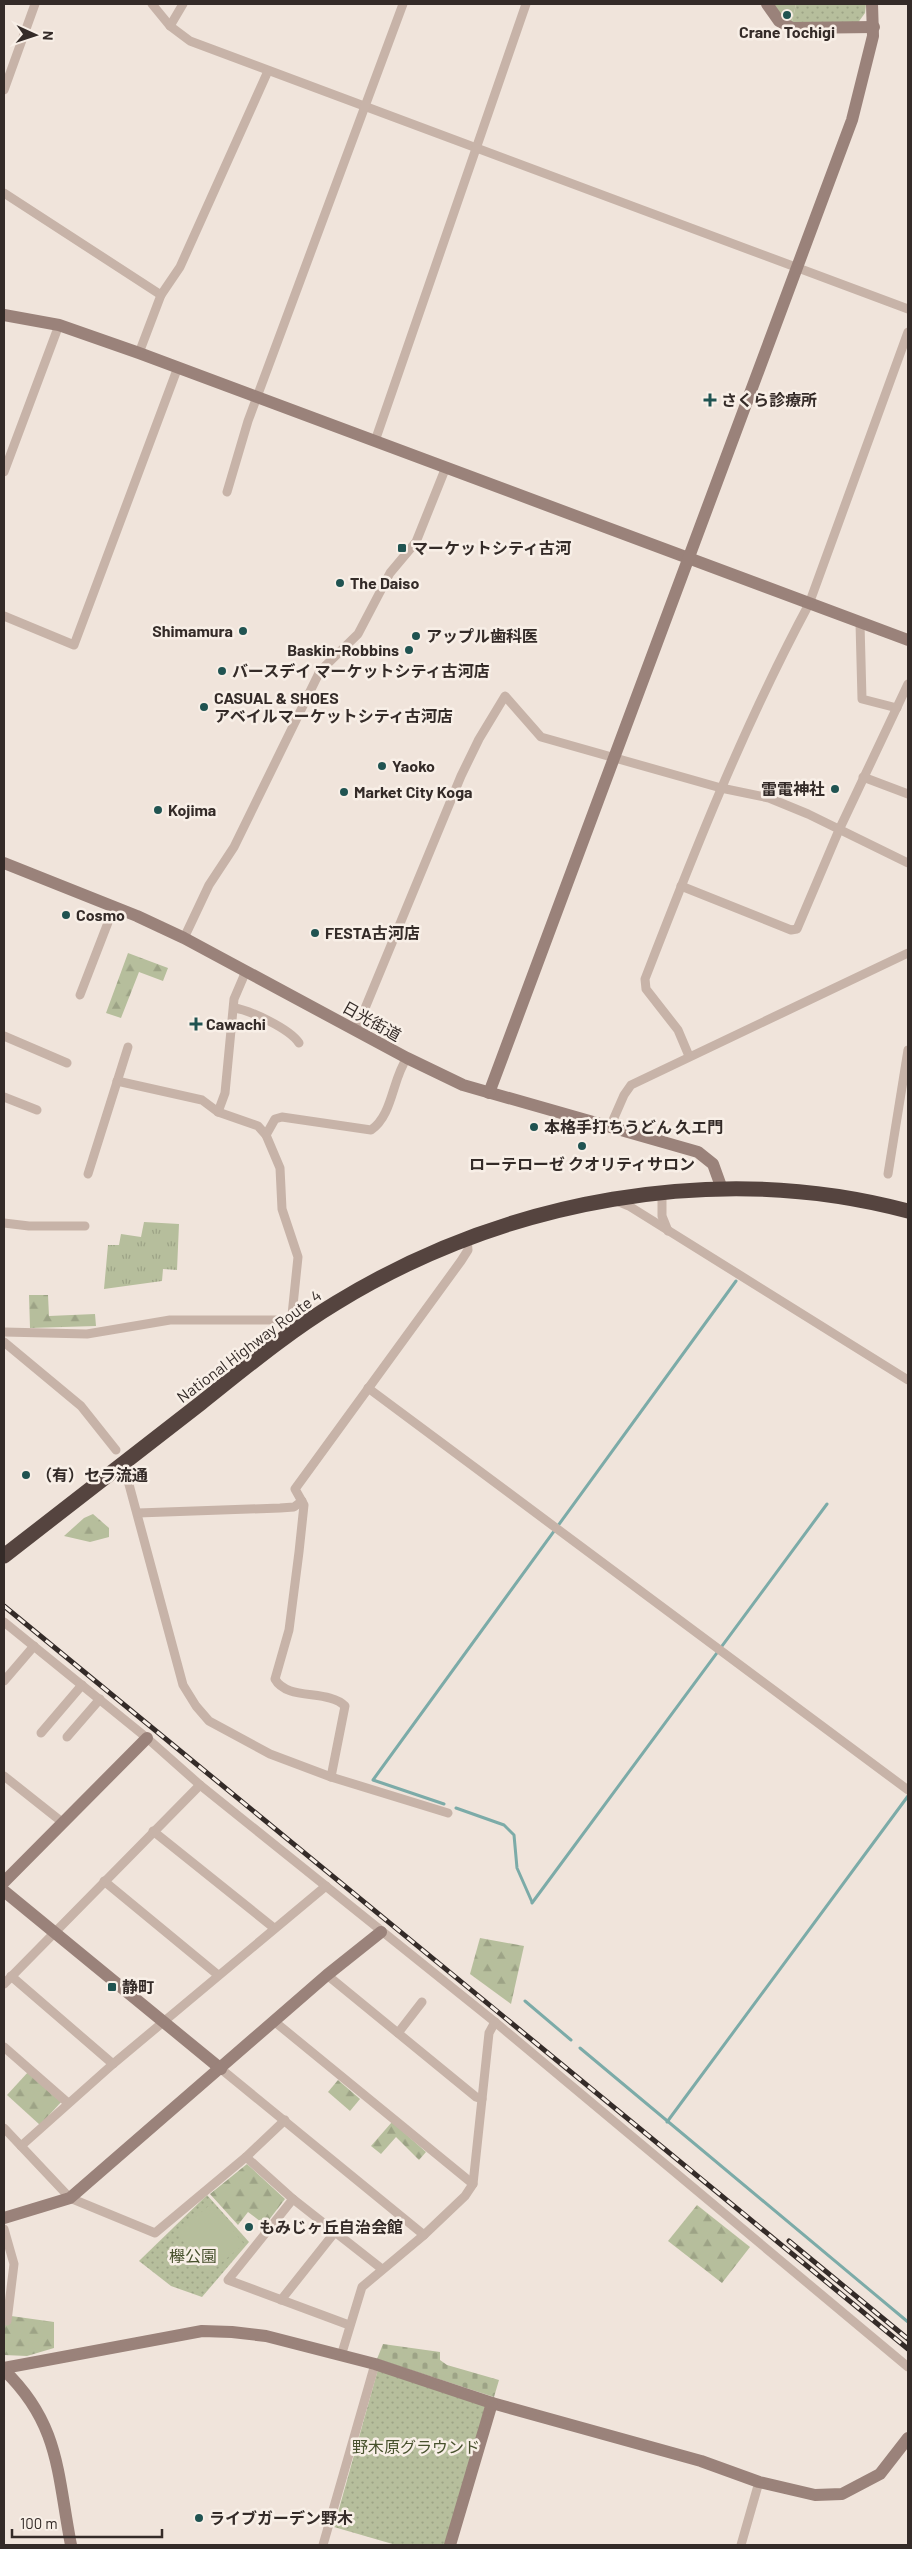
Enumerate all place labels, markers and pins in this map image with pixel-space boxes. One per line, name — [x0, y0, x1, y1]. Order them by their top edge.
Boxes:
marker: Crane Tochigi — [781, 9, 793, 21]
place label: Crane Tochigi — [739, 22, 835, 41]
place label: さくら診療所 — [721, 390, 817, 409]
marker: さくら診療所 — [703, 393, 717, 407]
place label: マーケットシティ古河 — [412, 538, 571, 557]
marker: マーケットシティ古河 — [396, 542, 408, 554]
place label: The Daiso — [350, 573, 419, 592]
marker: The Daiso — [334, 577, 346, 589]
place label: Shimamura — [152, 621, 233, 640]
marker: Shimamura — [237, 625, 249, 637]
place label: アップル歯科医 — [426, 626, 538, 645]
marker: アップル歯科医 — [410, 630, 422, 642]
place label: Baskin-Robbins — [287, 640, 399, 659]
marker: Baskin-Robbins — [403, 644, 415, 656]
place label: バースデイ マーケットシティ古河店 — [232, 661, 489, 680]
marker: バースデイ マーケットシティ古河店 — [216, 665, 228, 677]
place label: CASUAL & SHOES アベイルマーケットシティ古河店 — [214, 688, 453, 725]
marker: CASUAL & SHOES アベイルマーケットシティ古河店 — [198, 701, 210, 713]
place label: Yaoko — [392, 756, 435, 775]
marker: Yaoko — [376, 760, 388, 772]
place label: 雷電神社 — [761, 779, 825, 798]
place label: Market City Koga — [354, 782, 472, 801]
marker: 雷電神社 — [829, 783, 841, 795]
marker: Market City Koga — [338, 786, 350, 798]
place label: Kojima — [168, 800, 216, 819]
marker: Kojima — [152, 804, 164, 816]
place label: Cosmo — [76, 905, 125, 924]
marker: Cosmo — [60, 909, 72, 921]
place label: FESTA古河店 — [325, 923, 420, 942]
marker: FESTA古河店 — [309, 927, 321, 939]
place label: Cawachi — [206, 1014, 266, 1033]
marker: Cawachi — [190, 1018, 202, 1030]
place label: 本格手打ちうどん 久エ門 — [544, 1117, 723, 1136]
marker: 本格手打ちうどん 久エ門 — [528, 1121, 540, 1133]
marker: ローテローゼ クオリティサロン — [576, 1140, 588, 1152]
place label: ローテローゼ クオリティサロン — [469, 1154, 695, 1173]
place label: （有）セラ流通 — [36, 1465, 148, 1484]
marker: （有）セラ流通 — [20, 1469, 32, 1481]
place label: 静町 — [122, 1977, 154, 1996]
marker: 静町 — [106, 1981, 118, 1993]
place label: もみじヶ丘自治会館 — [259, 2217, 403, 2236]
marker: もみじヶ丘自治会館 — [243, 2221, 255, 2233]
place label: ライブガーデン野木 — [209, 2508, 353, 2527]
marker: ライブガーデン野木 — [193, 2512, 205, 2524]

